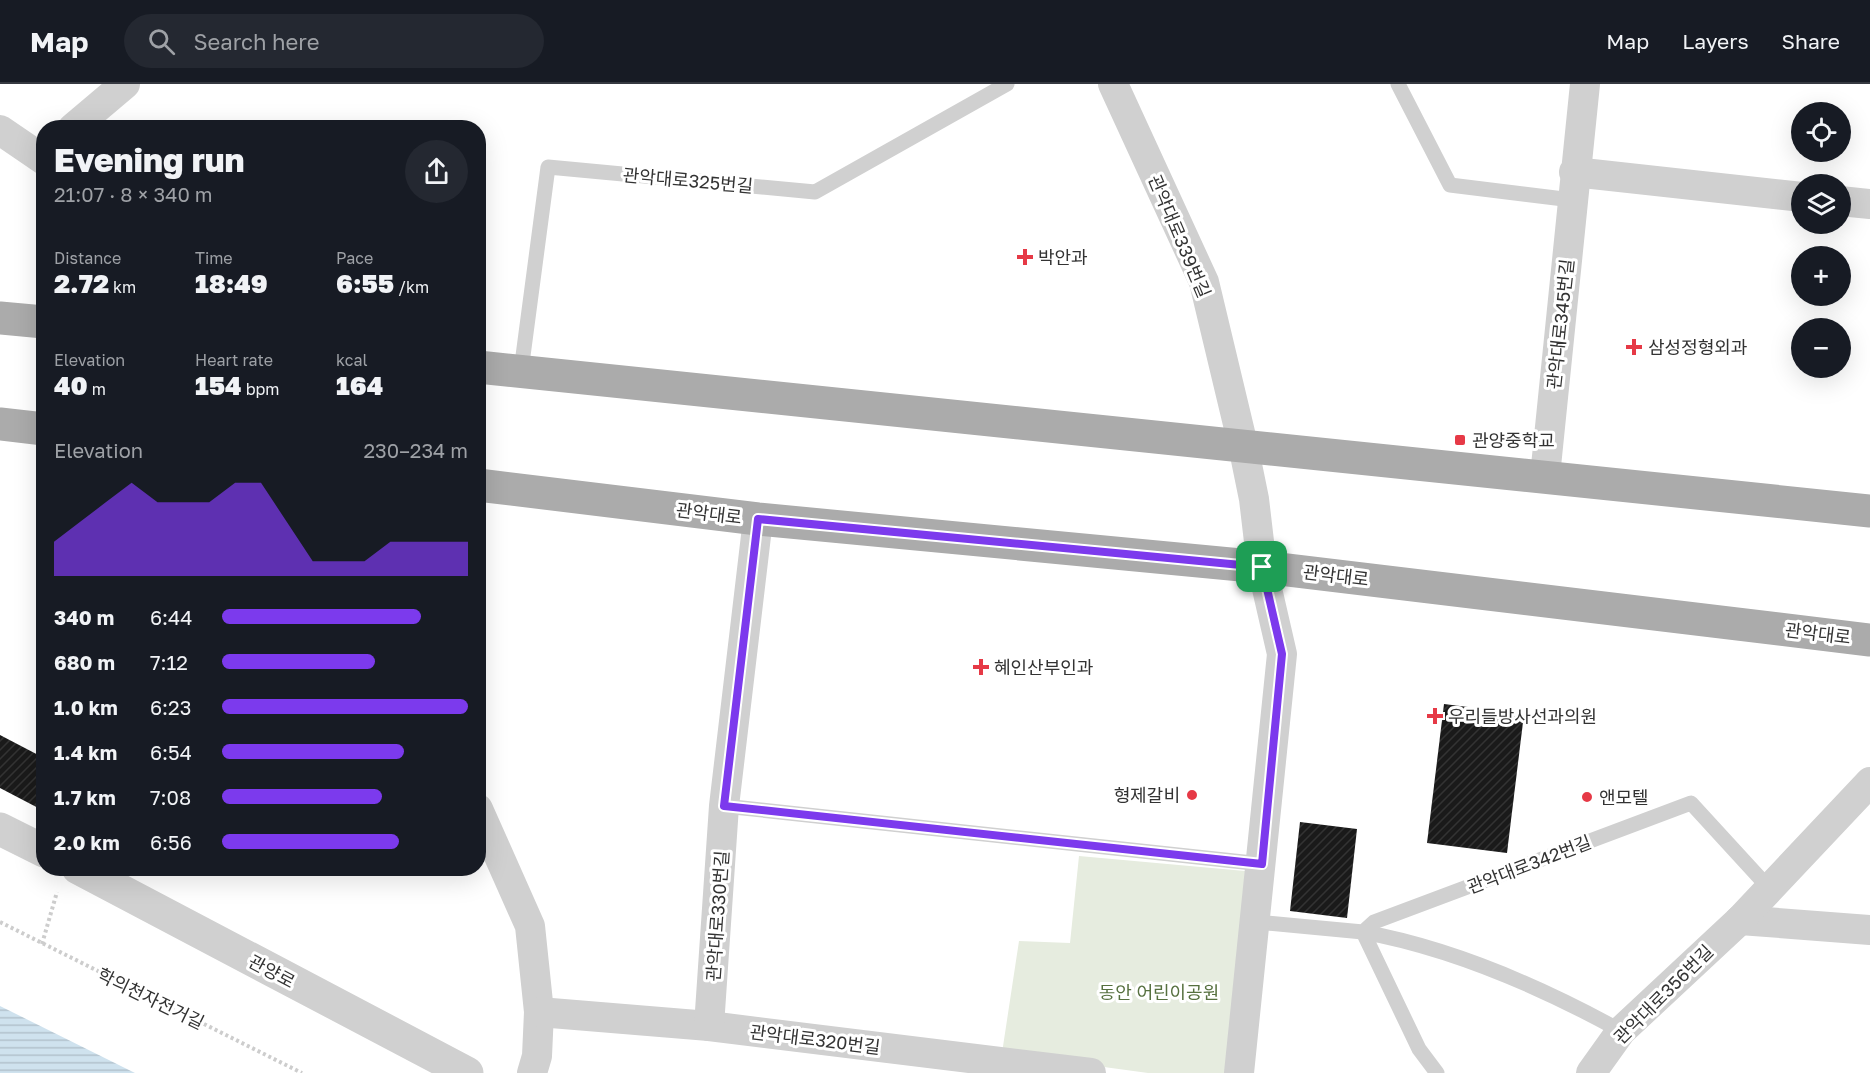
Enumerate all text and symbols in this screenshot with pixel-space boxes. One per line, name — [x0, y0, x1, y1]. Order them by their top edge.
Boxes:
search box — [124, 14, 544, 68]
text: Map — [30, 25, 88, 58]
icon: search — [145, 25, 178, 58]
text: Search here — [193, 28, 319, 55]
text: Map — [1606, 28, 1649, 54]
text: Layers — [1682, 28, 1749, 54]
text: Share — [1782, 28, 1840, 54]
map controls — [1791, 102, 1851, 378]
button: locate — [1791, 102, 1851, 162]
text: Evening run — [54, 140, 245, 179]
button: share — [405, 140, 468, 203]
street label: 관악대로325번길 — [622, 163, 754, 197]
street label: 관악대로339번길 — [1144, 171, 1216, 301]
button: layers — [1791, 174, 1851, 234]
text: 21:07 · 8 × 340 m — [54, 182, 213, 206]
place label: 박안과 — [1038, 246, 1088, 268]
button: + — [1791, 246, 1851, 306]
text: Distance — [54, 248, 121, 268]
text: Time — [195, 248, 233, 268]
text: Pace — [336, 248, 373, 268]
marker: 박안과 — [1016, 248, 1034, 266]
street label: 관악대로345번길 — [1542, 258, 1578, 390]
text: 2.72 — [54, 268, 109, 299]
text: 18:49 — [195, 268, 268, 299]
text: 6:55 — [336, 268, 394, 299]
text: km — [109, 277, 136, 297]
text: /km — [394, 277, 429, 297]
button: − — [1791, 318, 1851, 378]
place label: 삼성정형외과 — [1648, 336, 1748, 358]
marker: 삼성정형외과 — [1625, 338, 1643, 356]
text: Elevation — [54, 350, 125, 370]
text: Heart rate — [195, 350, 273, 370]
text: kcal — [336, 350, 368, 370]
text: 40 — [54, 370, 88, 401]
text: 154 — [195, 370, 242, 401]
text: 164 — [336, 370, 383, 401]
text: m — [88, 379, 106, 399]
text: bpm — [242, 379, 279, 399]
place label: 관양중학교 — [1472, 429, 1555, 451]
marker: 관양중학교 — [1453, 433, 1467, 447]
text: Elevation — [54, 438, 143, 462]
text: 230–234 m — [364, 438, 468, 462]
street label: 관악대로 — [675, 498, 743, 528]
pin — [1236, 541, 1287, 592]
icon: arrive — [1245, 550, 1278, 583]
street label: 관악대로 — [1302, 560, 1370, 590]
text: 340 m — [54, 605, 114, 629]
text: 6:44 — [150, 605, 193, 629]
street label: 관악대로 — [1784, 618, 1852, 648]
text: 680 m — [54, 650, 115, 674]
text: 7:12 — [150, 650, 188, 674]
place label: 혜인산부인과 — [994, 656, 1094, 678]
marker: 혜인산부인과 — [972, 658, 990, 676]
text: 1.0 km — [54, 695, 118, 719]
text: 6:23 — [150, 695, 191, 719]
place label: 우리들방사선과의원 — [1448, 705, 1597, 727]
marker: 우리들방사선과의원 — [1426, 707, 1444, 725]
text: 1.4 km — [54, 740, 117, 764]
text: 6:54 — [150, 740, 192, 764]
place label: 형제갈비 — [1114, 784, 1180, 806]
text: 1.7 km — [54, 785, 116, 809]
text: 7:08 — [150, 785, 191, 809]
place label: 앤모텔 — [1599, 786, 1649, 808]
marker: 형제갈비 — [1185, 788, 1199, 802]
marker: 앤모텔 — [1580, 790, 1594, 804]
text: 2.0 km — [54, 830, 120, 854]
text: 6:56 — [150, 830, 192, 854]
street label: 관악대로342번길 — [1464, 830, 1594, 898]
street label: 관악대로330번길 — [701, 850, 733, 982]
street label: 관악대로356번길 — [1609, 940, 1717, 1048]
street label: 관양로 — [245, 950, 299, 992]
street label: 학의천자전거길 — [94, 963, 208, 1033]
park label: 동안 어린이공원 — [1099, 981, 1219, 1003]
street label: 관악대로320번길 — [748, 1020, 882, 1058]

